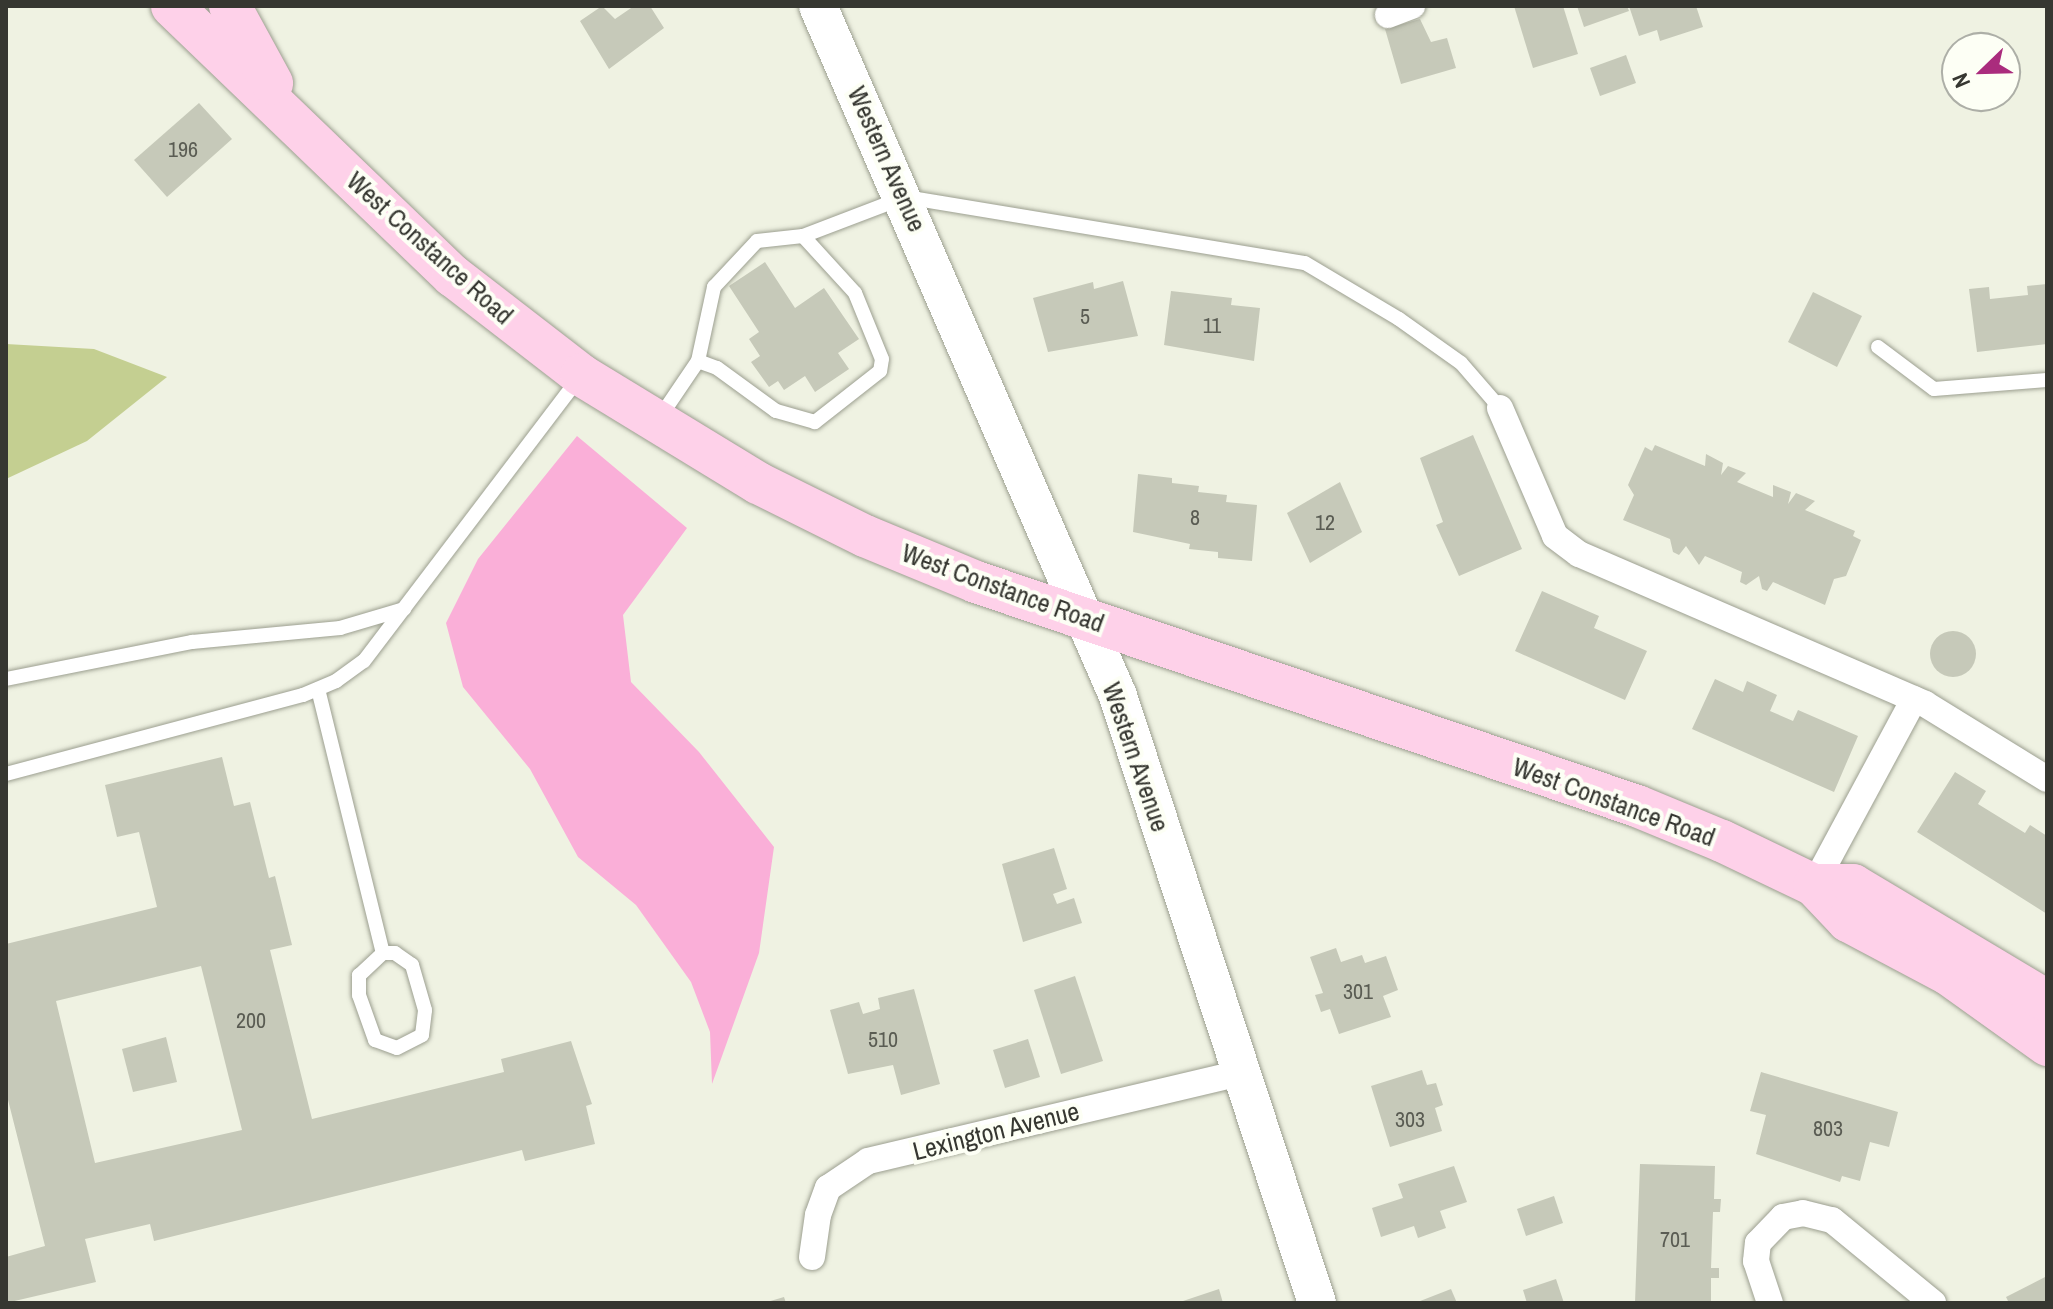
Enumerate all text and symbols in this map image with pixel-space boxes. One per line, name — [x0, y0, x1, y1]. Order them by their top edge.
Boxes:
north arrow — [1941, 32, 2021, 112]
text: N — [1944, 69, 1977, 92]
street label: Western Avenue — [841, 81, 933, 237]
house number: 196 — [168, 137, 198, 163]
street label: West Constance Road — [340, 165, 520, 331]
house number: 5 — [1080, 304, 1090, 330]
house number: 11 — [1203, 313, 1221, 339]
house number: 8 — [1190, 505, 1200, 531]
house number: 12 — [1315, 510, 1335, 536]
street label: West Constance Road — [898, 537, 1108, 639]
street label: Western Avenue — [1096, 678, 1176, 836]
street label: West Constance Road — [1509, 751, 1719, 853]
house number: 301 — [1343, 979, 1373, 1005]
house number: 200 — [236, 1008, 266, 1034]
house number: 510 — [868, 1027, 898, 1053]
street label: Lexington Avenue — [909, 1095, 1083, 1167]
house number: 303 — [1395, 1107, 1425, 1133]
house number: 803 — [1813, 1116, 1843, 1142]
house number: 701 — [1660, 1227, 1690, 1253]

